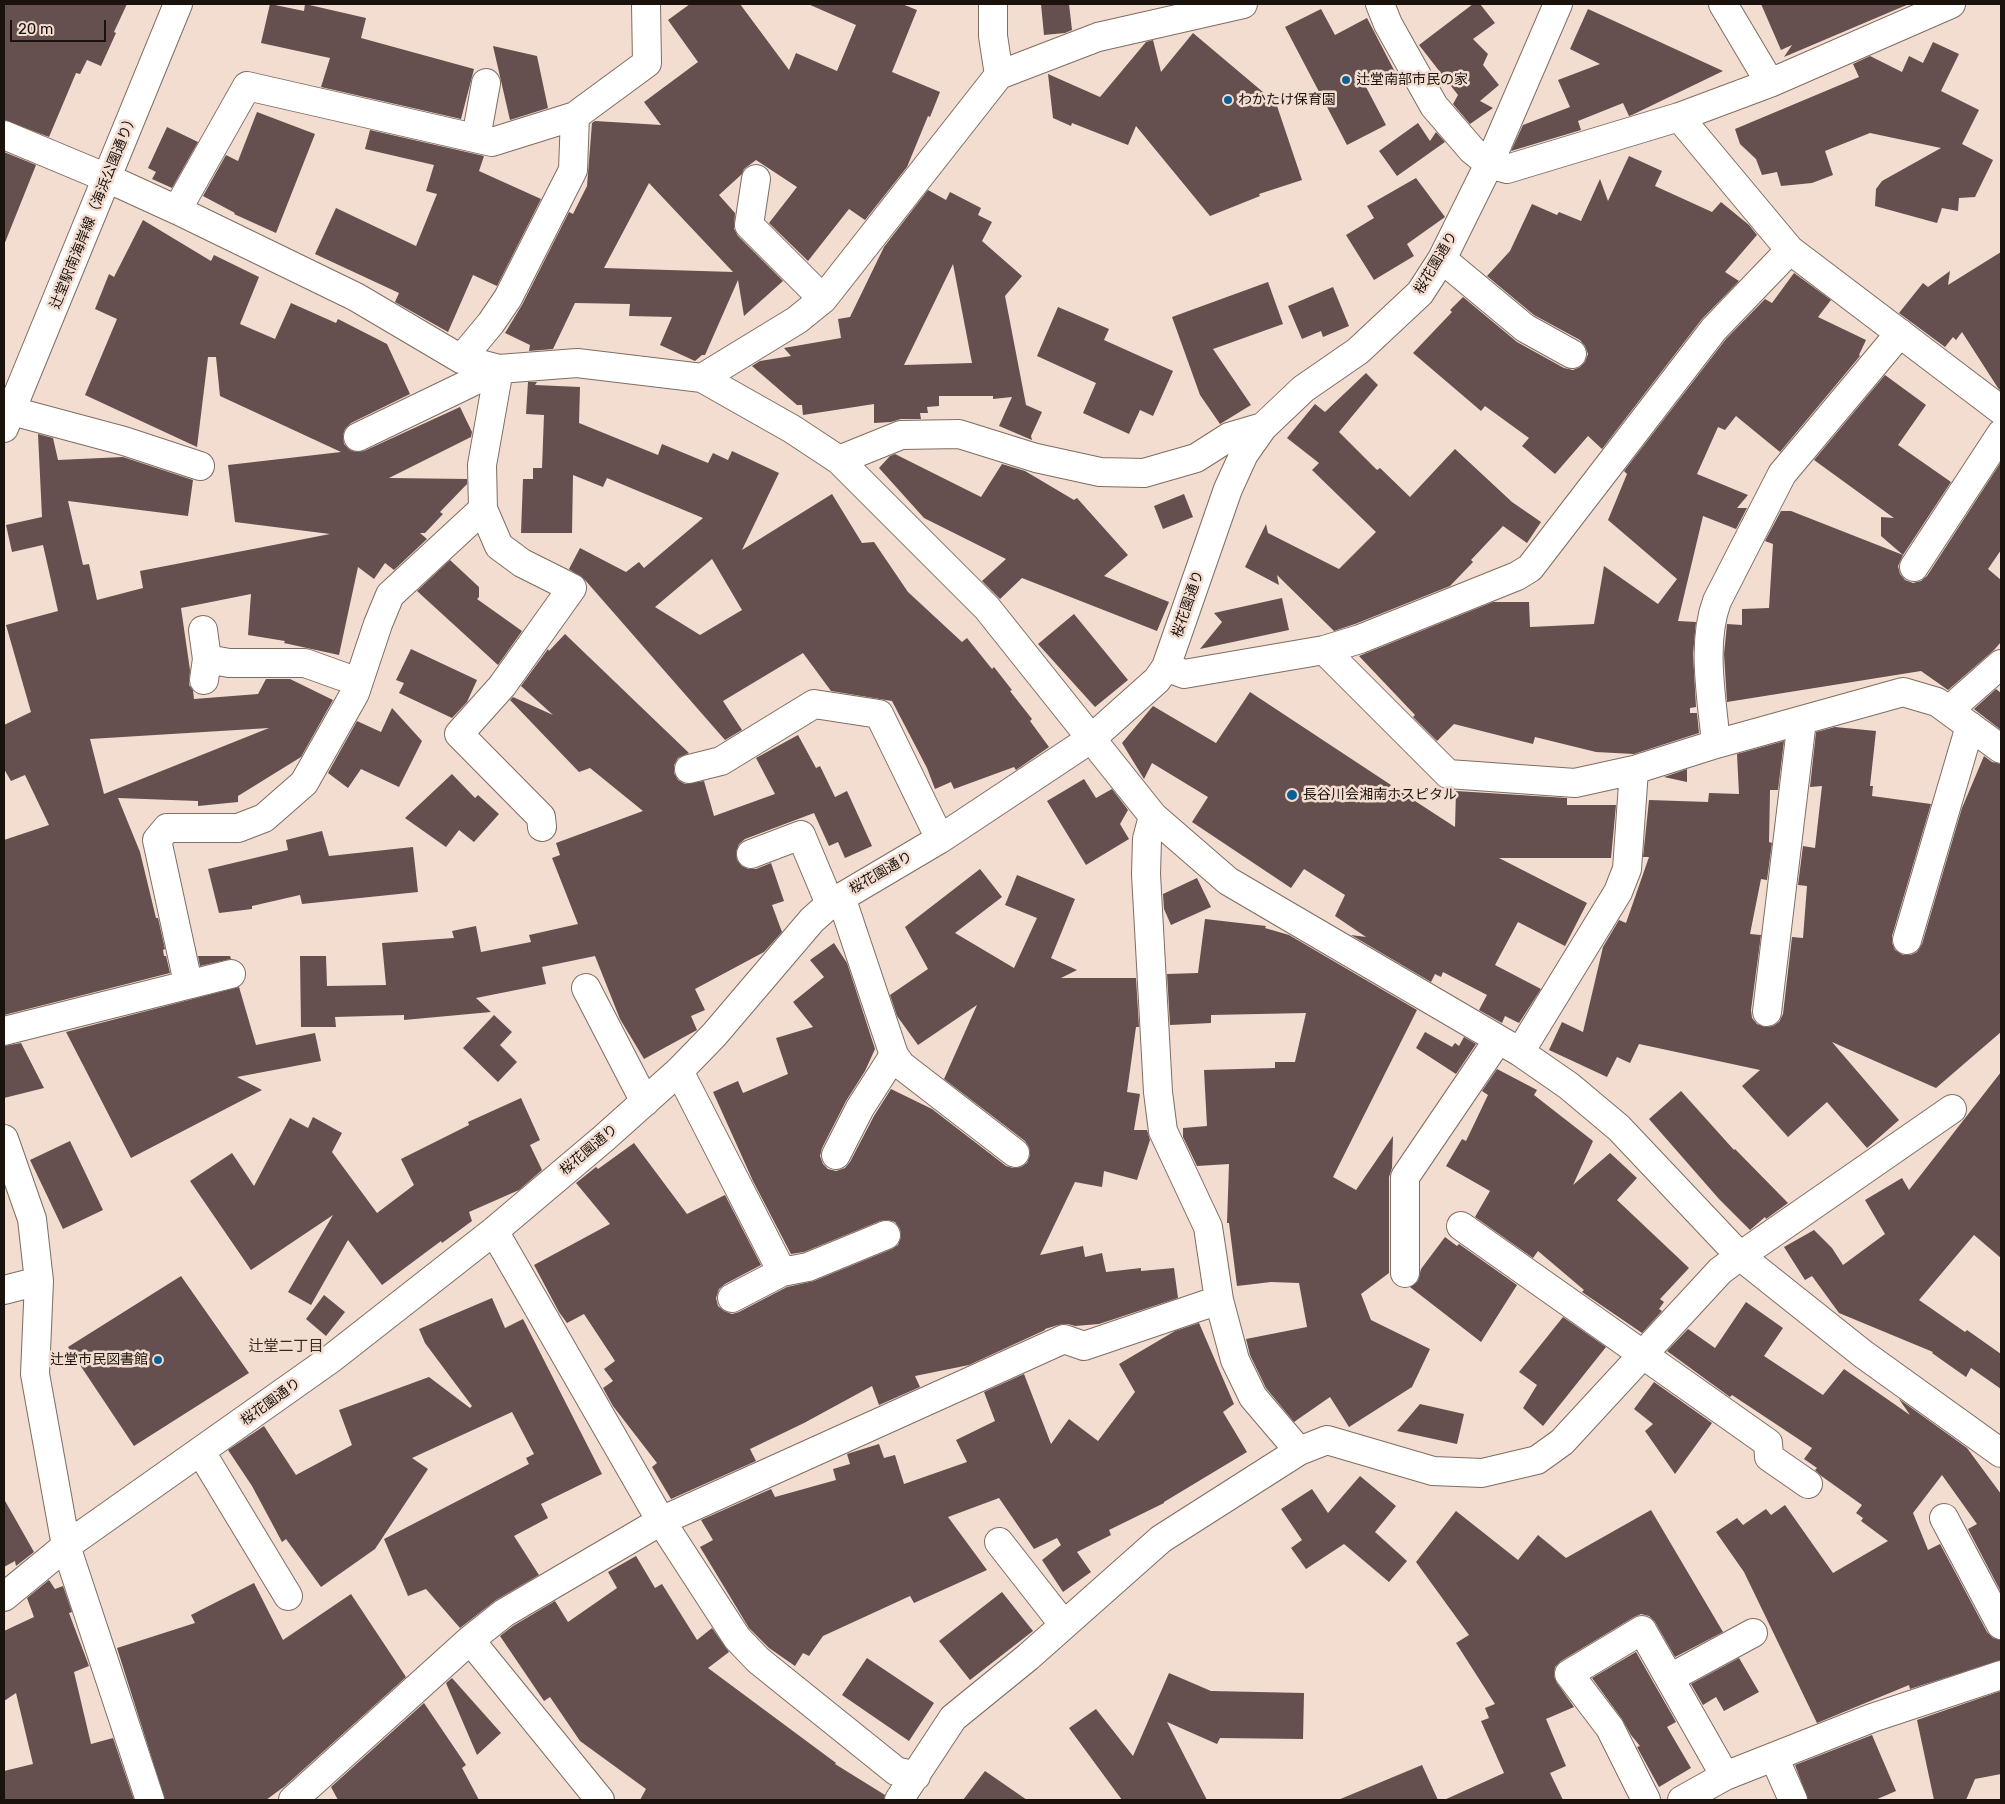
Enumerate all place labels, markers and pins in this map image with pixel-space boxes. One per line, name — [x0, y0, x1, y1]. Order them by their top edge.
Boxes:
place label: 辻堂南部市民の家 — [1356, 72, 1468, 88]
marker: 辻堂南部市民の家 — [1340, 74, 1352, 86]
place label: わかたけ保育園 — [1238, 92, 1336, 108]
marker: わかたけ保育園 — [1222, 94, 1234, 106]
place label: 長谷川会湘南ホスピタル — [1303, 787, 1457, 803]
marker: 長谷川会湘南ホスピタル — [1285, 788, 1299, 802]
place label: 辻堂市民図書館 — [50, 1352, 148, 1368]
marker: 辻堂市民図書館 — [152, 1354, 164, 1366]

